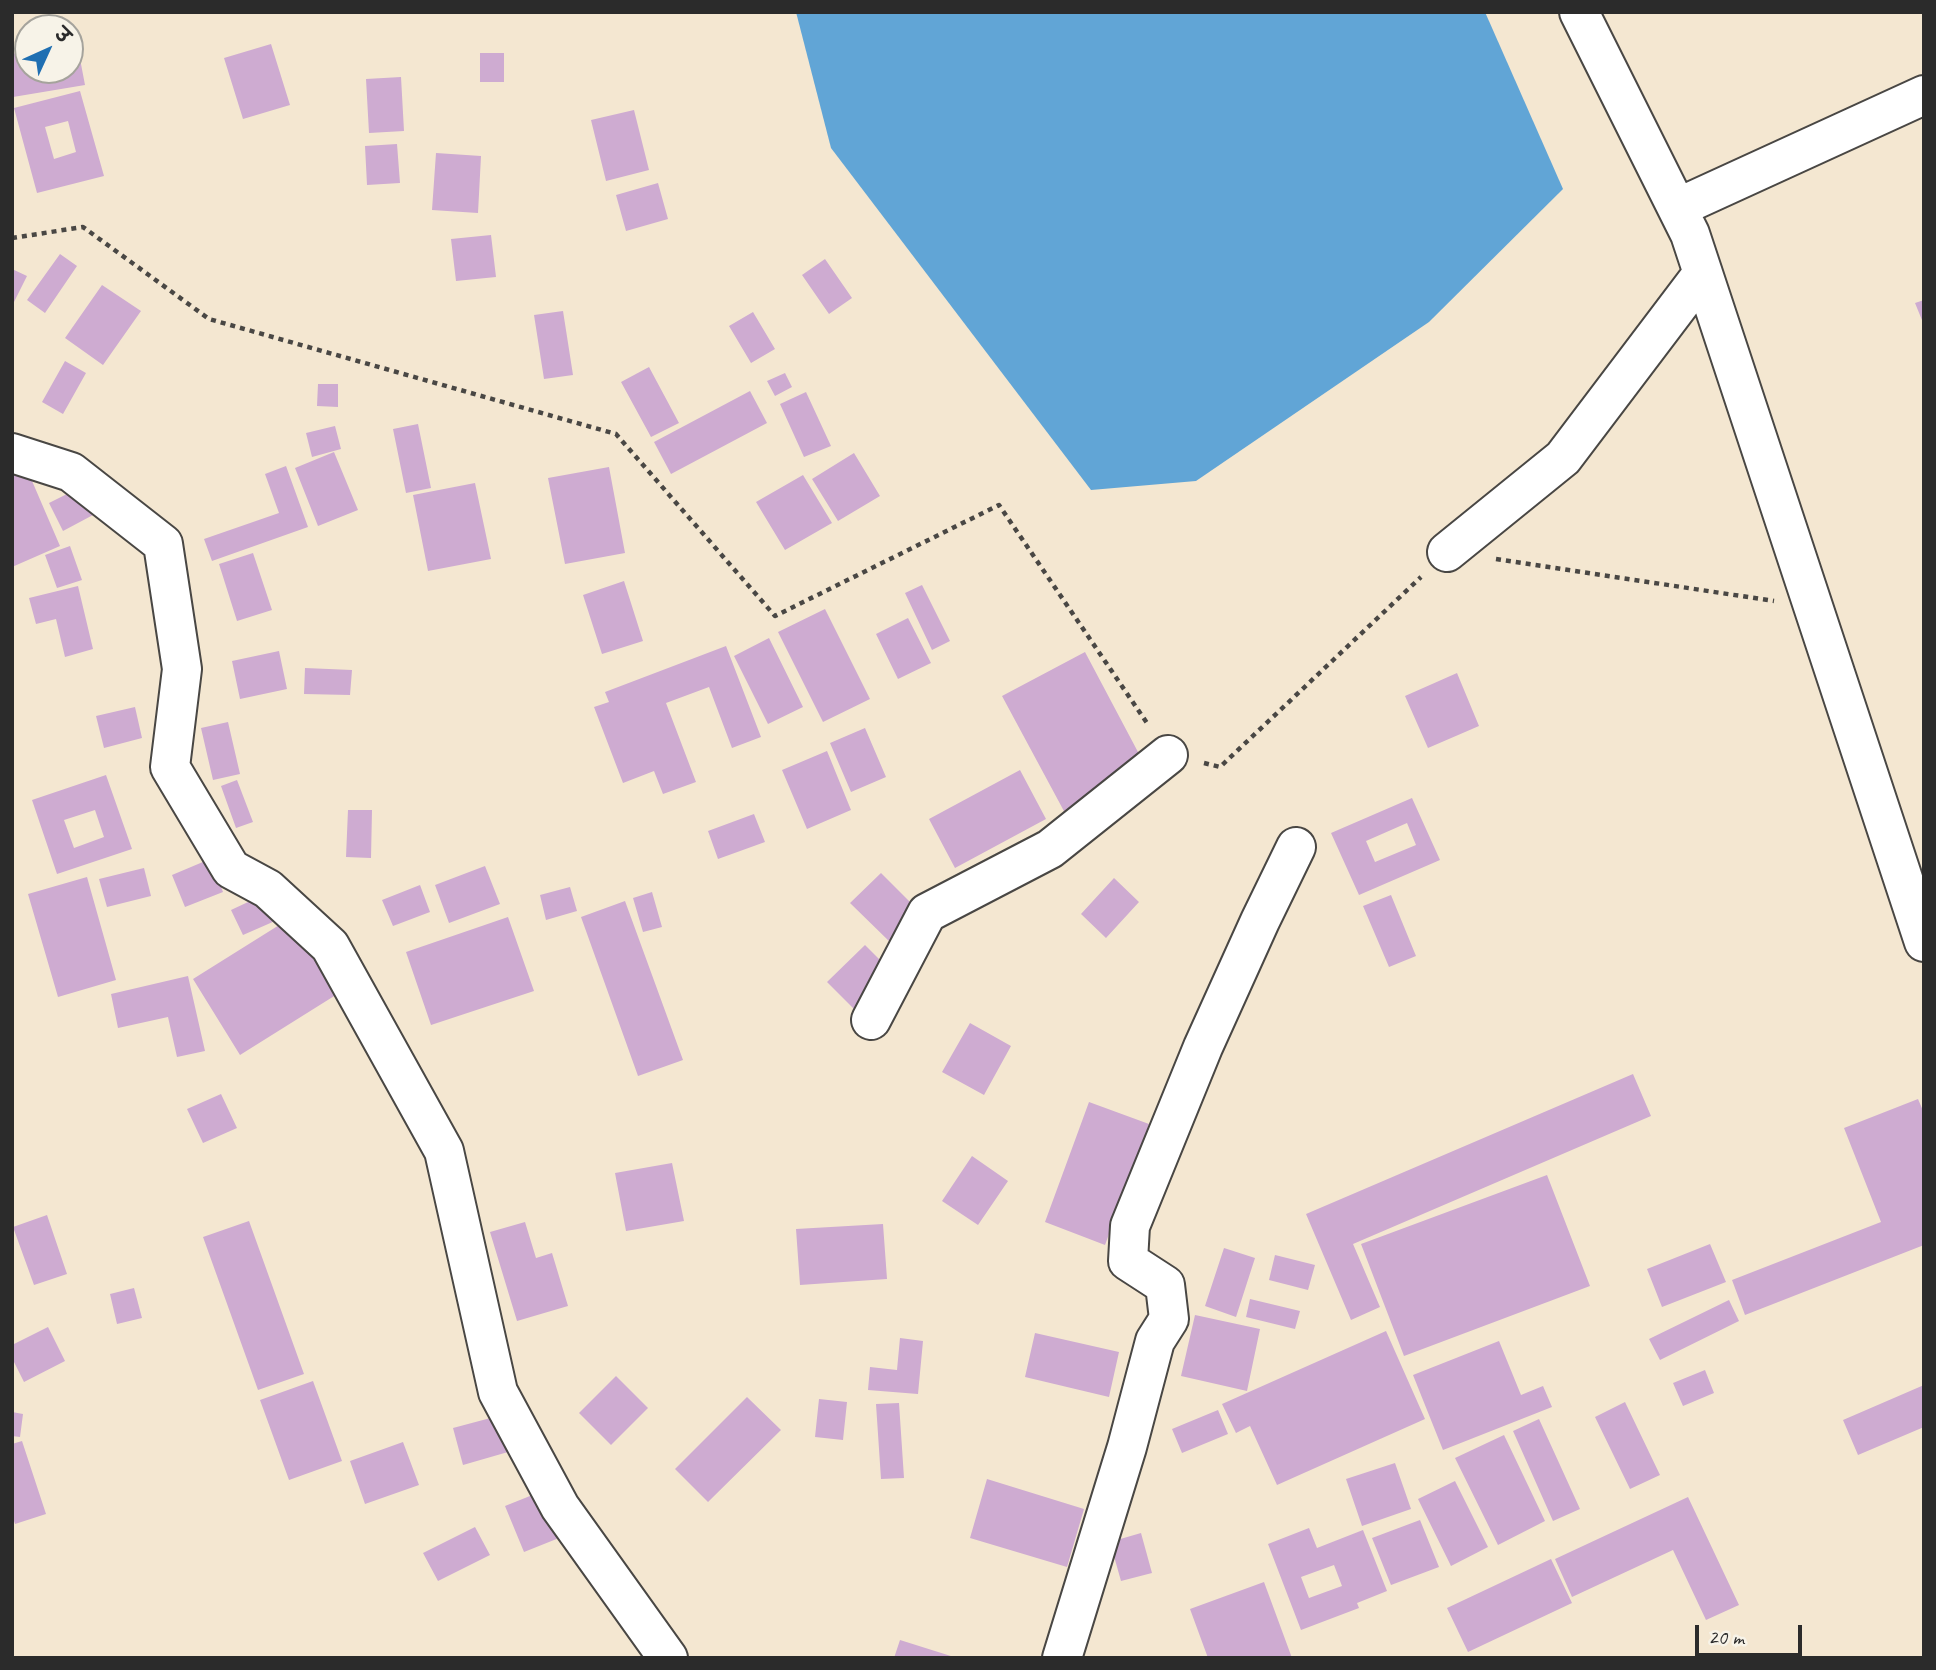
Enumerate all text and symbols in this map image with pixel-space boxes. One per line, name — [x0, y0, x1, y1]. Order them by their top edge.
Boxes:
north arrow — [14, 14, 84, 84]
text: उ — [49, 23, 75, 49]
scale bar — [1698, 1610, 1805, 1654]
text: 20 m — [1708, 1624, 1744, 1650]

